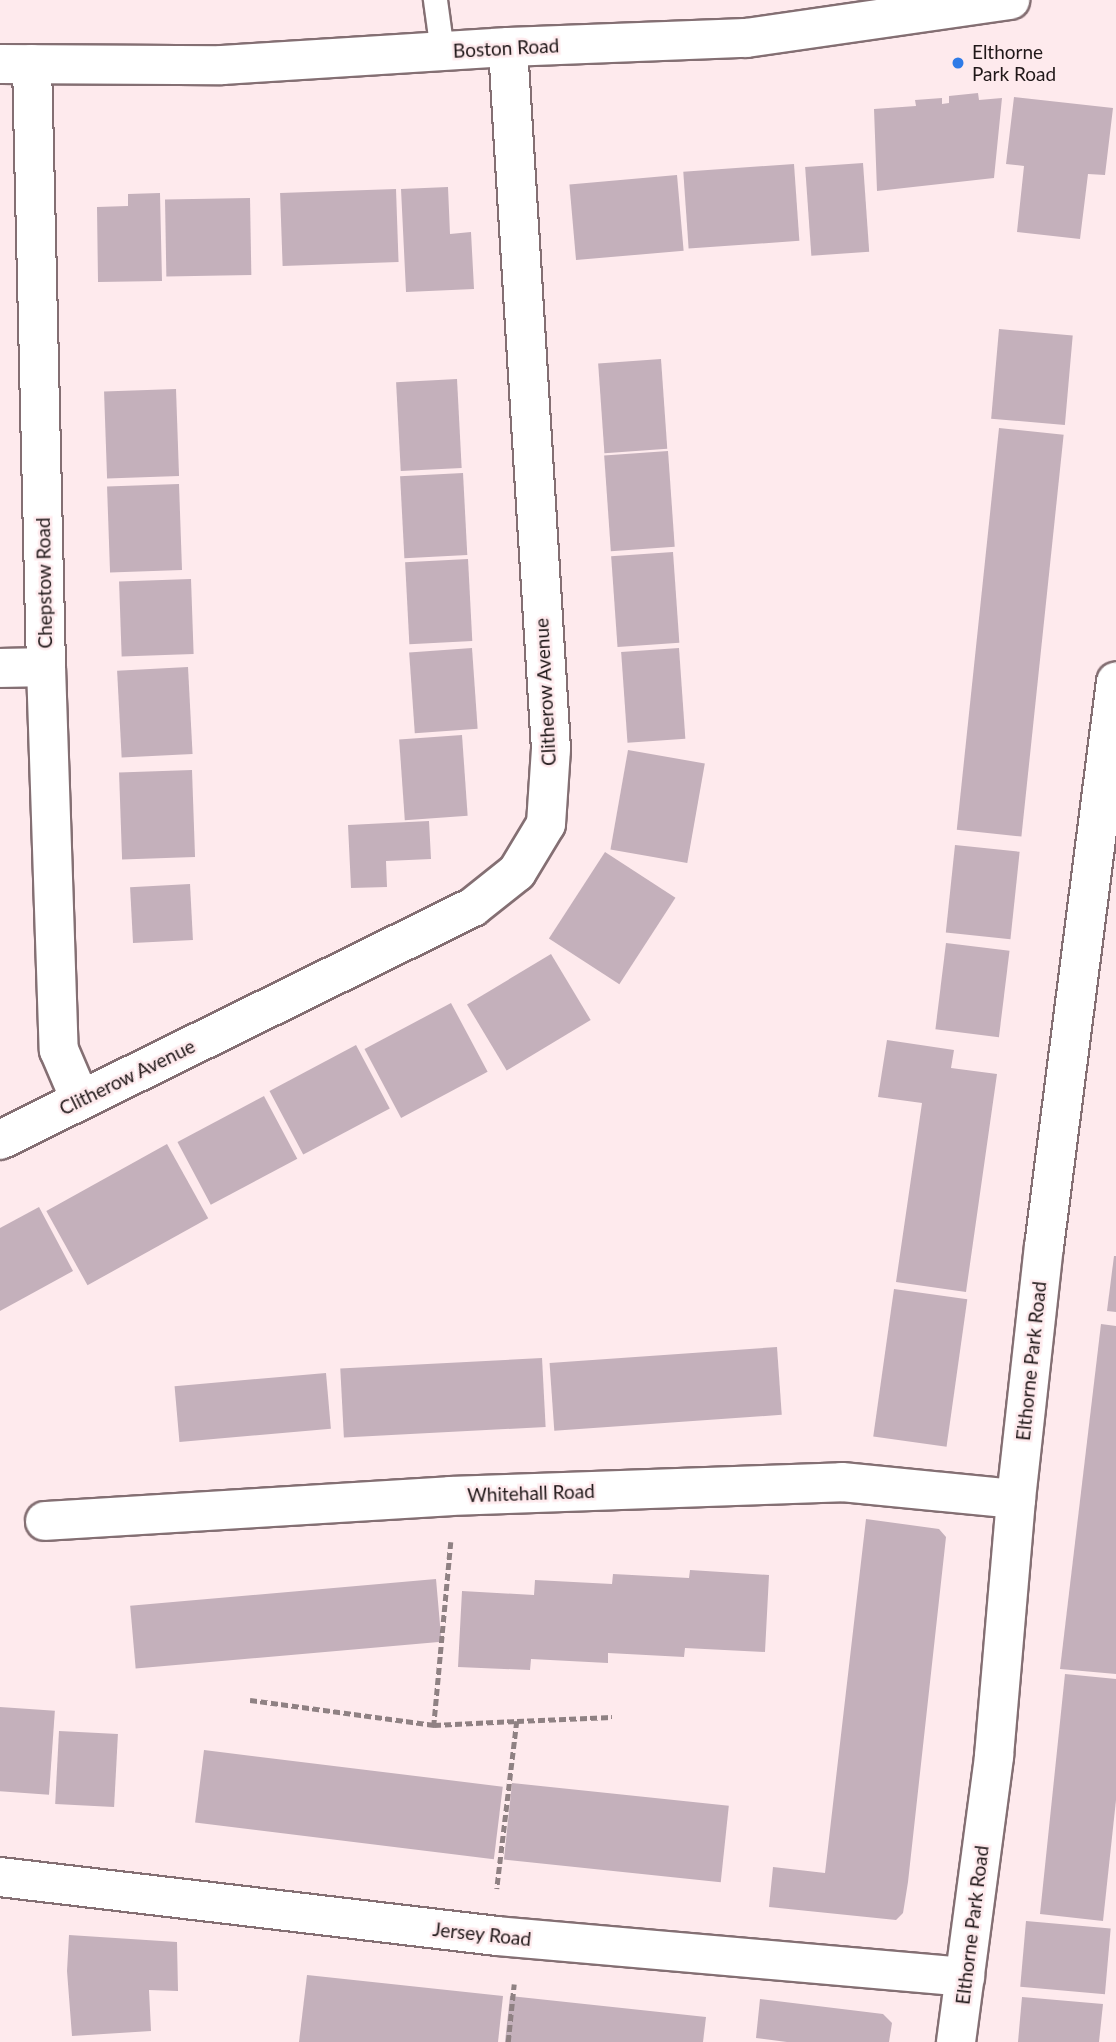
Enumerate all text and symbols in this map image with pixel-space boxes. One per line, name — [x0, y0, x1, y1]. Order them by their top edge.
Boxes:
street label: Boston Road — [452, 34, 560, 62]
place label: Elthorne Park Road — [972, 41, 1056, 85]
marker: Elthorne Park Road — [950, 55, 966, 71]
street label: Chepstow Road — [31, 517, 57, 649]
street label: Clitherow Avenue — [530, 617, 560, 767]
street label: Clitherow Avenue — [55, 1034, 199, 1120]
street label: Elthorne Park Road — [1011, 1280, 1051, 1442]
street label: Whitehall Road — [467, 1479, 595, 1507]
street label: Elthorne Park Road — [951, 1844, 993, 2006]
street label: Jersey Road — [431, 1917, 533, 1951]

